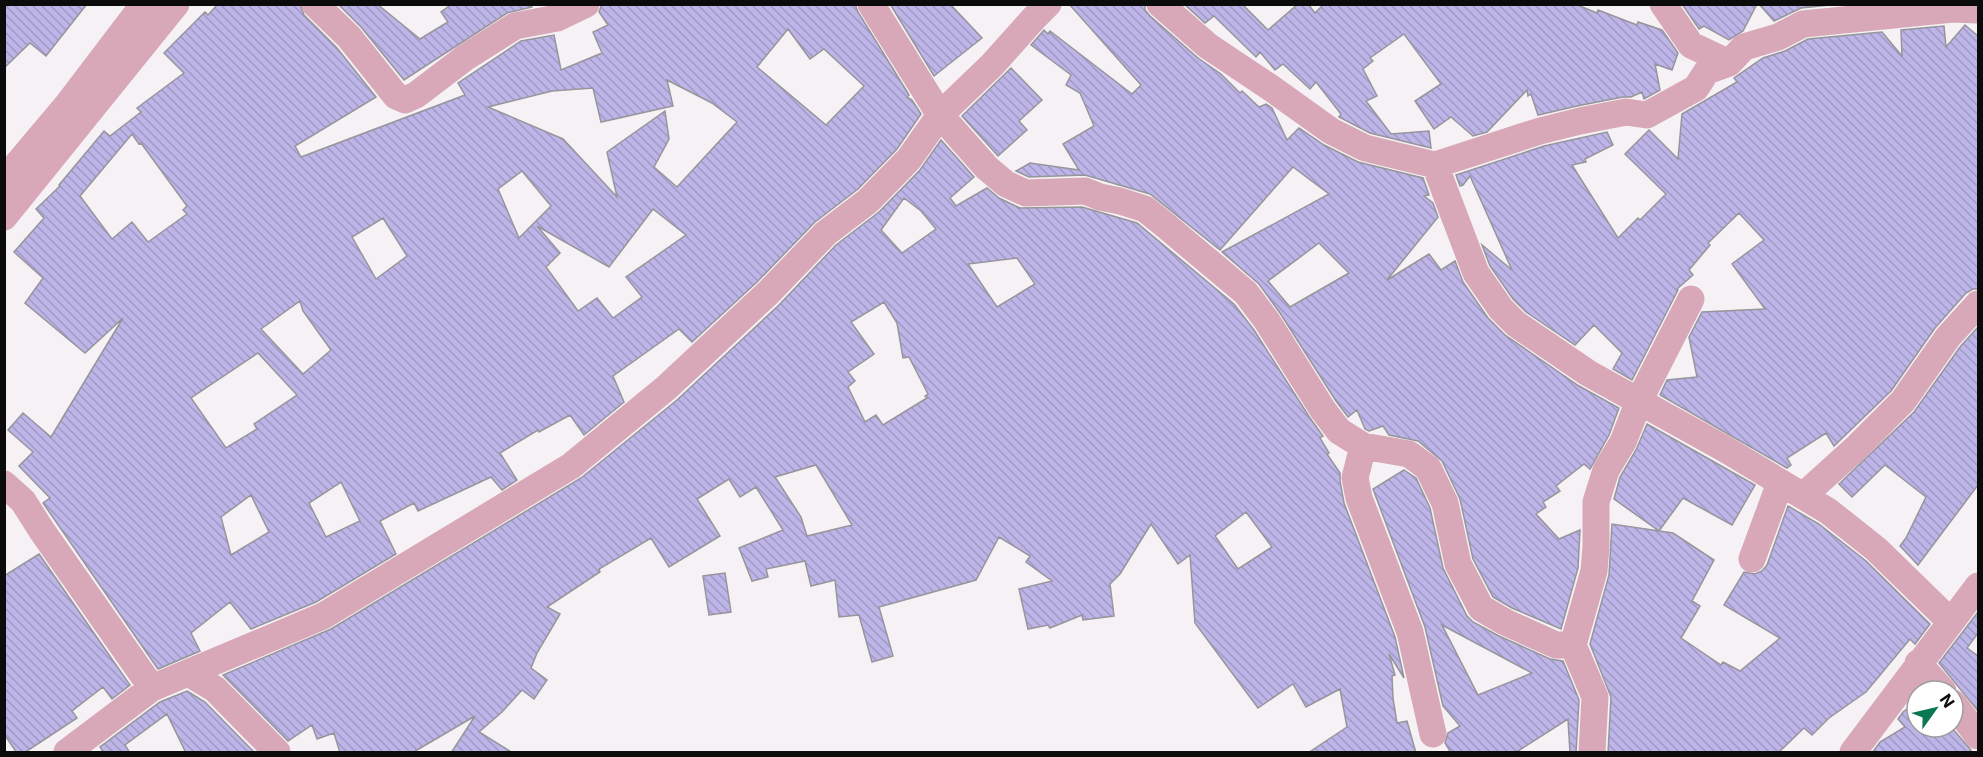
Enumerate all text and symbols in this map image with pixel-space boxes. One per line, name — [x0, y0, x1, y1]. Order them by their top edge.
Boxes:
north arrow — [1905, 679, 1965, 739]
text: N — [1936, 690, 1959, 711]

